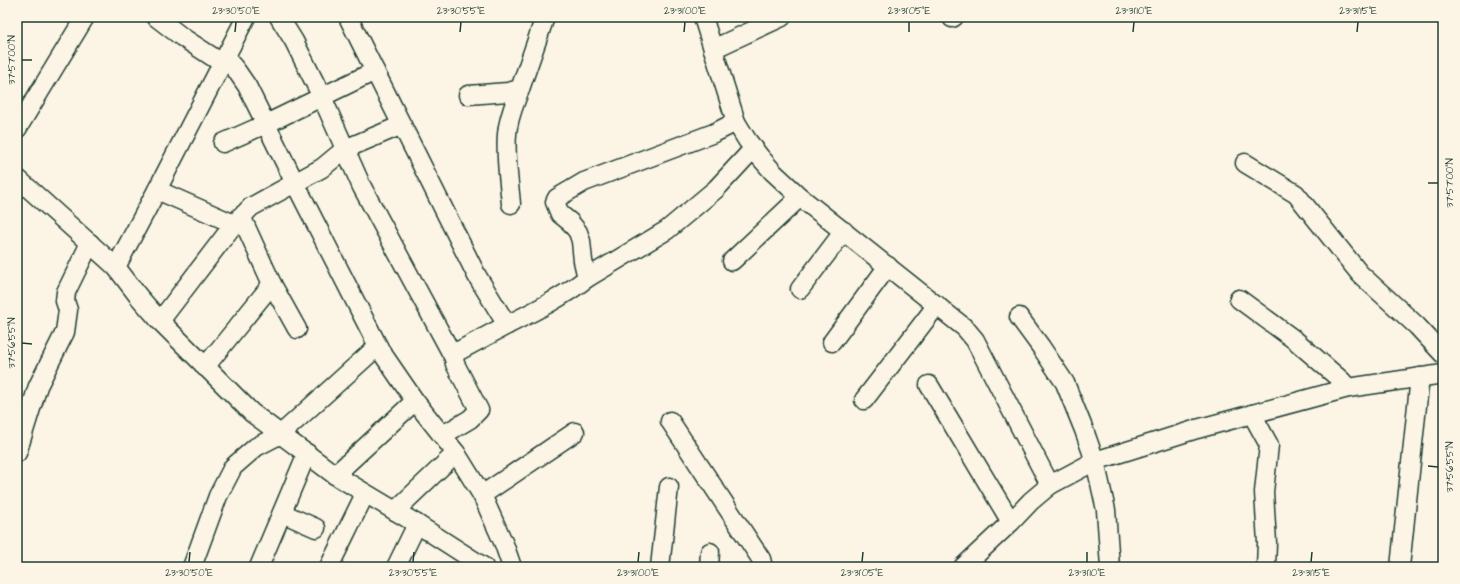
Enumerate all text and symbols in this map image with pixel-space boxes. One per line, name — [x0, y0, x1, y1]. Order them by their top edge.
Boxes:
text: 23°30'50"E — [212, 4, 260, 18]
text: 23°30'55"E — [437, 4, 485, 18]
text: 23°31'00"E — [664, 4, 706, 18]
text: 23°31'05"E — [888, 4, 930, 18]
text: 23°31'10"E — [1116, 4, 1153, 18]
text: 23°31'15"E — [1339, 4, 1377, 18]
text: 37°57'00"N — [5, 35, 19, 85]
text: 37°57'00"N — [1443, 158, 1457, 208]
text: 37°56'55"N — [5, 317, 19, 369]
text: 37°56'55"N — [1443, 441, 1457, 493]
text: 23°30'50"E — [165, 566, 213, 580]
text: 23°30'55"E — [389, 566, 437, 580]
text: 23°31'00"E — [617, 566, 659, 580]
text: 23°31'05"E — [841, 566, 883, 580]
text: 23°31'10"E — [1069, 566, 1106, 580]
text: 23°31'15"E — [1292, 566, 1330, 580]

